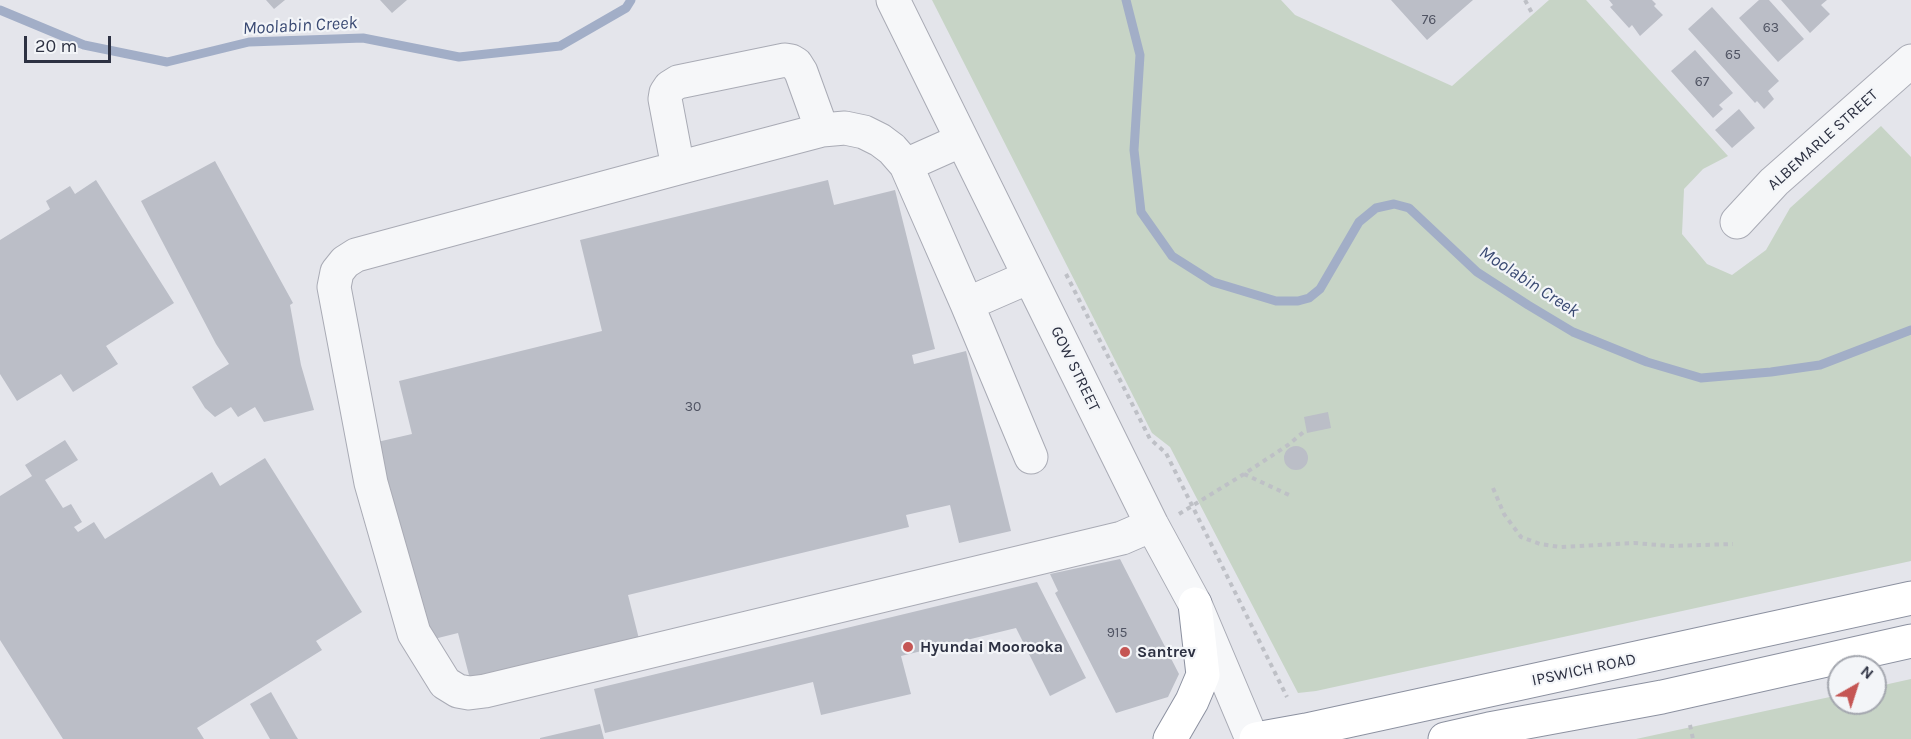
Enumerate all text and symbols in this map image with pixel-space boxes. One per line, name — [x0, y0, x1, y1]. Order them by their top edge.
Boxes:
water label: Moolabin Creek — [242, 12, 358, 40]
house number: 76 — [1422, 12, 1436, 28]
house number: 63 — [1763, 20, 1779, 36]
scale bar — [27, 24, 114, 62]
text: 20 m — [35, 35, 77, 57]
house number: 65 — [1725, 47, 1741, 63]
house number: 67 — [1695, 74, 1709, 90]
street label: ALBEMARLE STREET — [1764, 85, 1882, 195]
water label: Moolabin Creek — [1475, 242, 1583, 322]
street label: GOW STREET — [1046, 323, 1104, 415]
house number: 30 — [685, 399, 701, 415]
house number: 915 — [1107, 625, 1127, 641]
place label: Hyundai Moorooka — [920, 637, 1063, 657]
marker: Hyundai Moorooka — [901, 640, 915, 654]
place label: Santrev — [1137, 642, 1196, 662]
marker: Santrev — [1118, 645, 1132, 659]
street label: IPSWICH ROAD — [1530, 650, 1638, 690]
north arrow — [1827, 655, 1887, 715]
text: N — [1857, 661, 1878, 683]

